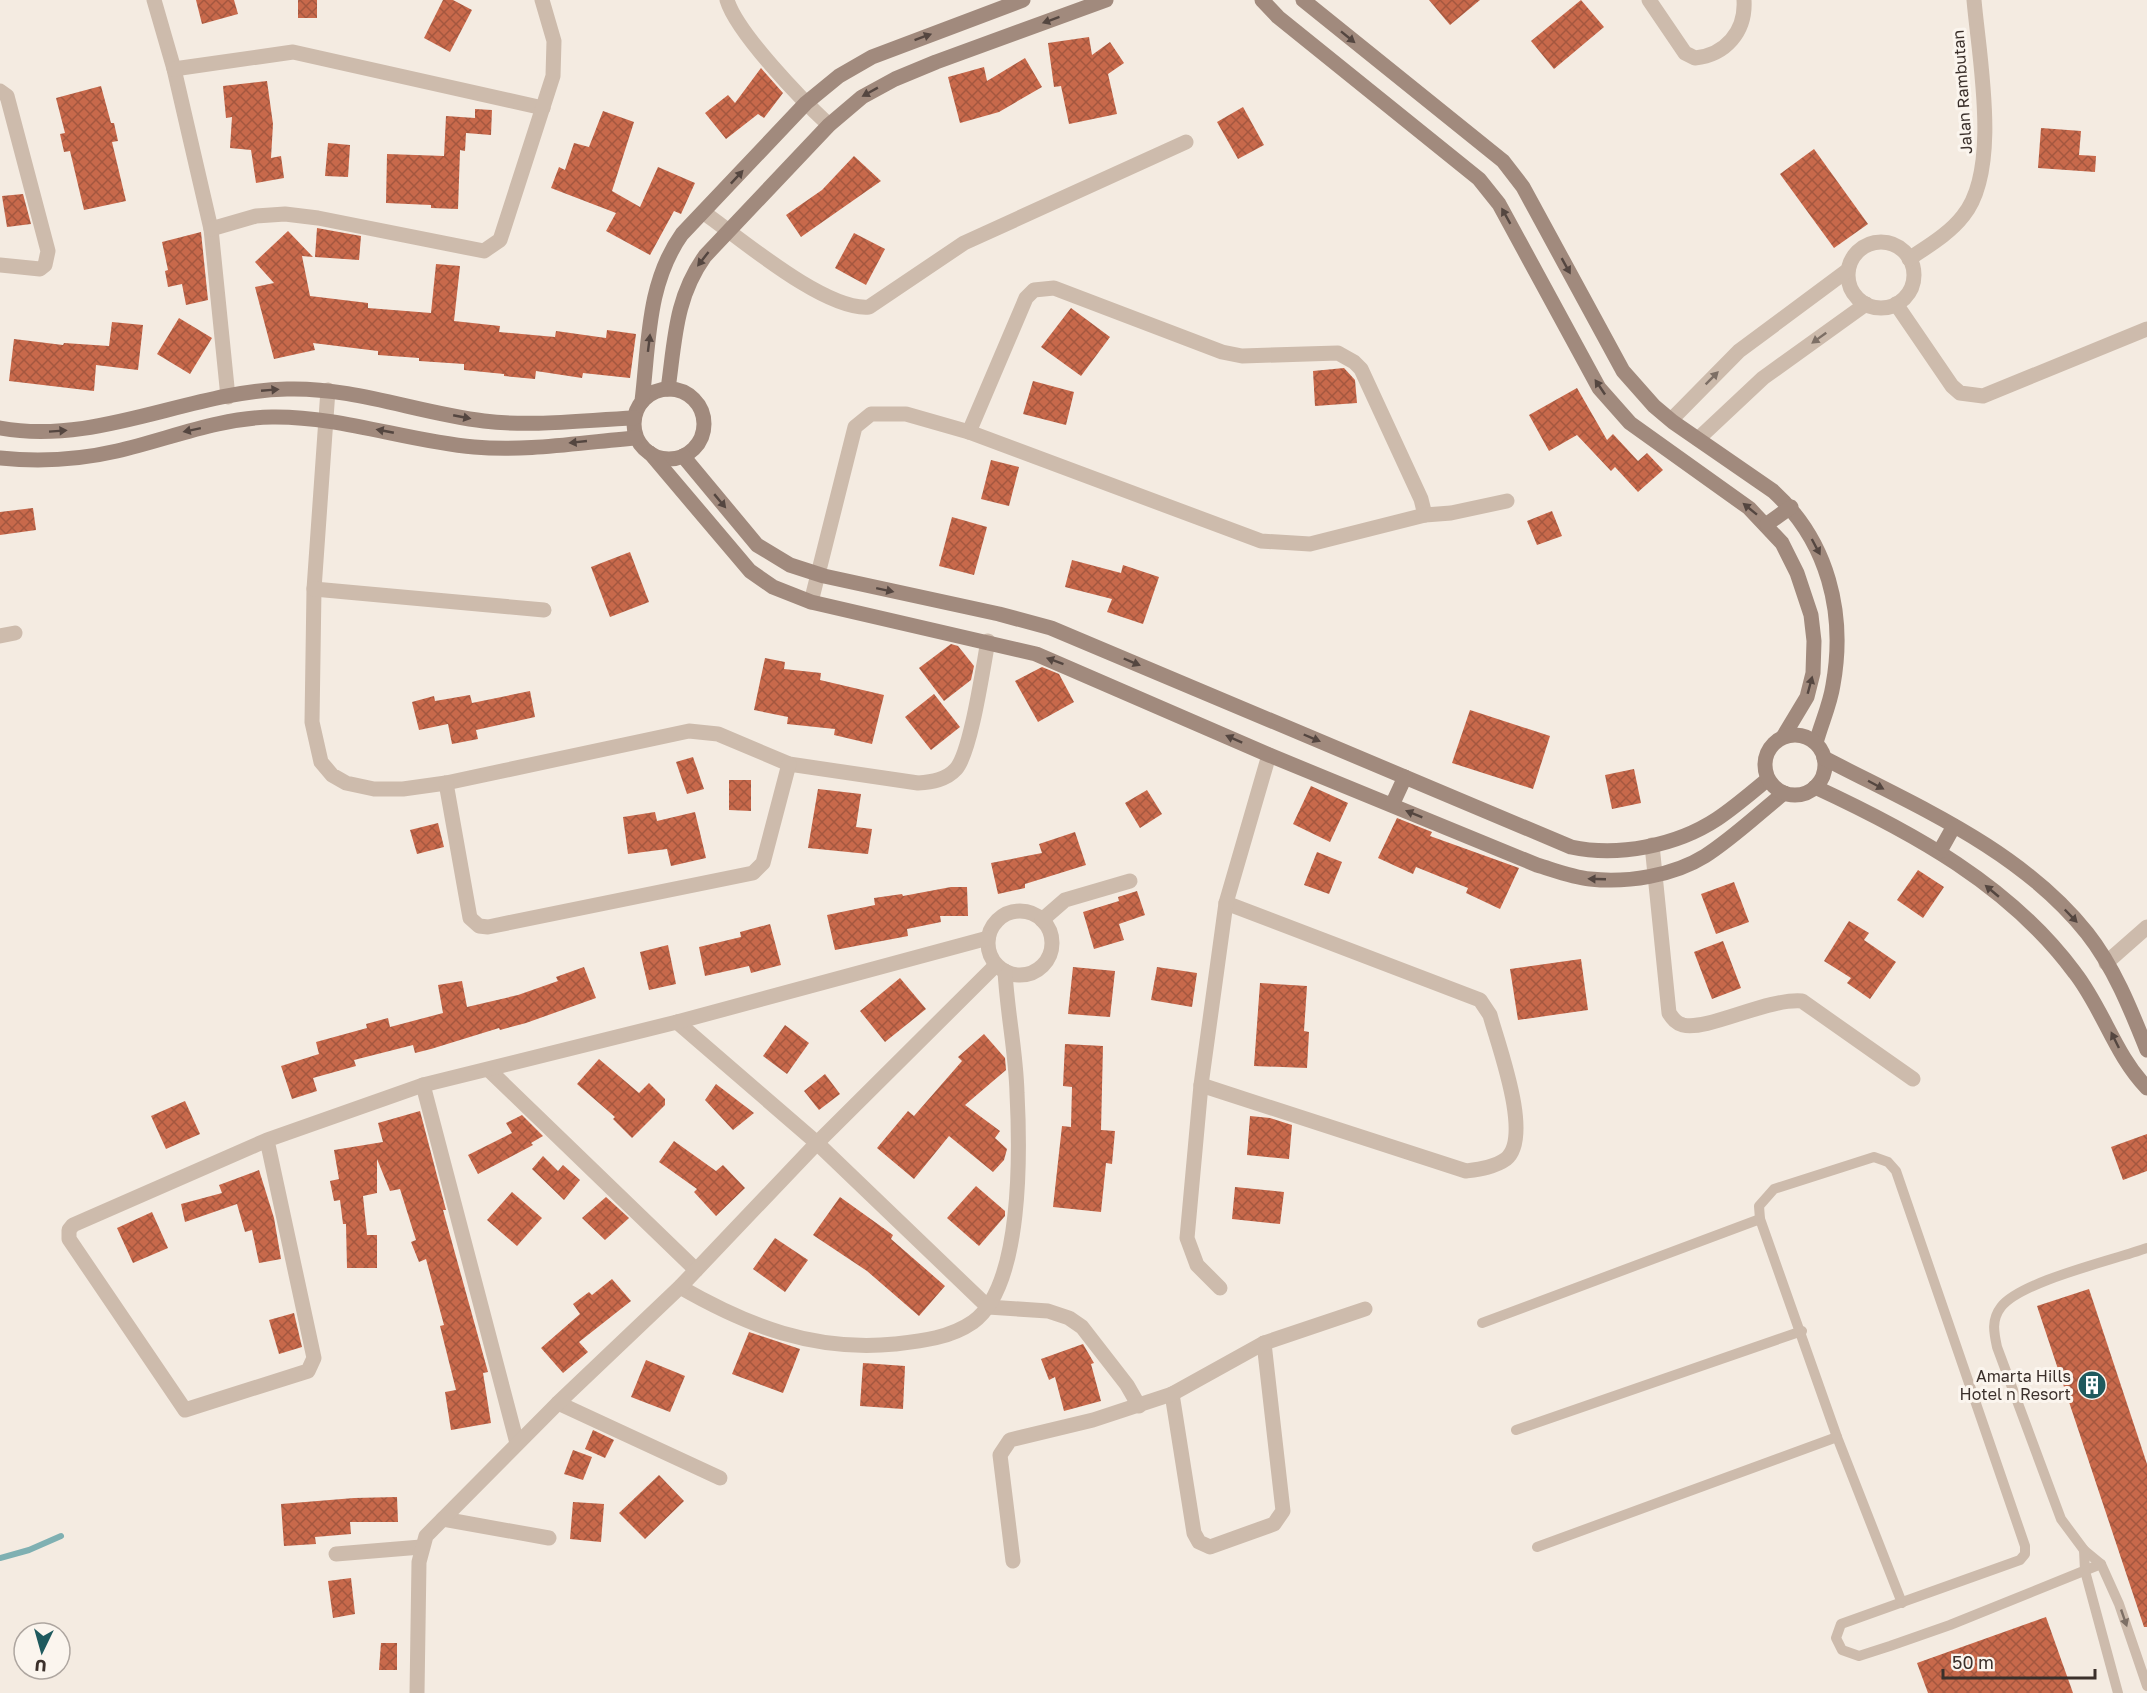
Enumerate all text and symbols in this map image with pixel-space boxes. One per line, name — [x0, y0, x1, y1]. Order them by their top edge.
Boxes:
one-way arrow — [1042, 16, 1060, 25]
street label: Jalan Rambutan — [1948, 29, 1976, 155]
one-way arrow — [1340, 30, 1356, 43]
one-way arrow — [914, 31, 932, 41]
one-way arrow — [862, 87, 879, 97]
one-way arrow — [729, 170, 743, 184]
one-way arrow — [1501, 207, 1511, 224]
one-way arrow — [698, 252, 710, 267]
one-way arrow — [1561, 258, 1571, 275]
one-way arrow — [1811, 332, 1827, 344]
one-way arrow — [644, 333, 654, 352]
one-way arrow — [1705, 371, 1719, 386]
one-way arrow — [1594, 379, 1606, 395]
one-way arrow — [260, 385, 279, 395]
one-way arrow — [453, 413, 472, 422]
one-way arrow — [183, 425, 202, 435]
one-way arrow — [375, 426, 394, 435]
one-way arrow — [49, 427, 68, 436]
one-way arrow — [568, 437, 587, 447]
one-way arrow — [713, 493, 726, 508]
one-way arrow — [1742, 504, 1757, 516]
one-way arrow — [1811, 538, 1821, 555]
one-way arrow — [876, 585, 895, 595]
one-way arrow — [1046, 656, 1064, 665]
one-way arrow — [1123, 658, 1141, 667]
one-way arrow — [1806, 676, 1815, 694]
one-way arrow — [1303, 733, 1321, 743]
one-way arrow — [1225, 734, 1243, 743]
one-way arrow — [1867, 780, 1884, 790]
one-way arrow — [1405, 809, 1423, 818]
one-way arrow — [1587, 874, 1606, 884]
one-way arrow — [1984, 884, 2000, 897]
one-way arrow — [2063, 909, 2077, 923]
one-way arrow — [2110, 1031, 2119, 1048]
place label: Amarta Hills Hotel n Resort — [1960, 1366, 2071, 1404]
building icon: Amarta Hills Hotel n Resort — [2076, 1369, 2108, 1401]
one-way arrow — [2119, 1609, 2129, 1627]
north arrow — [12, 1621, 72, 1681]
scale bar — [1943, 1642, 2094, 1680]
text: 50 m — [1952, 1651, 1994, 1673]
text: U — [34, 1655, 47, 1676]

